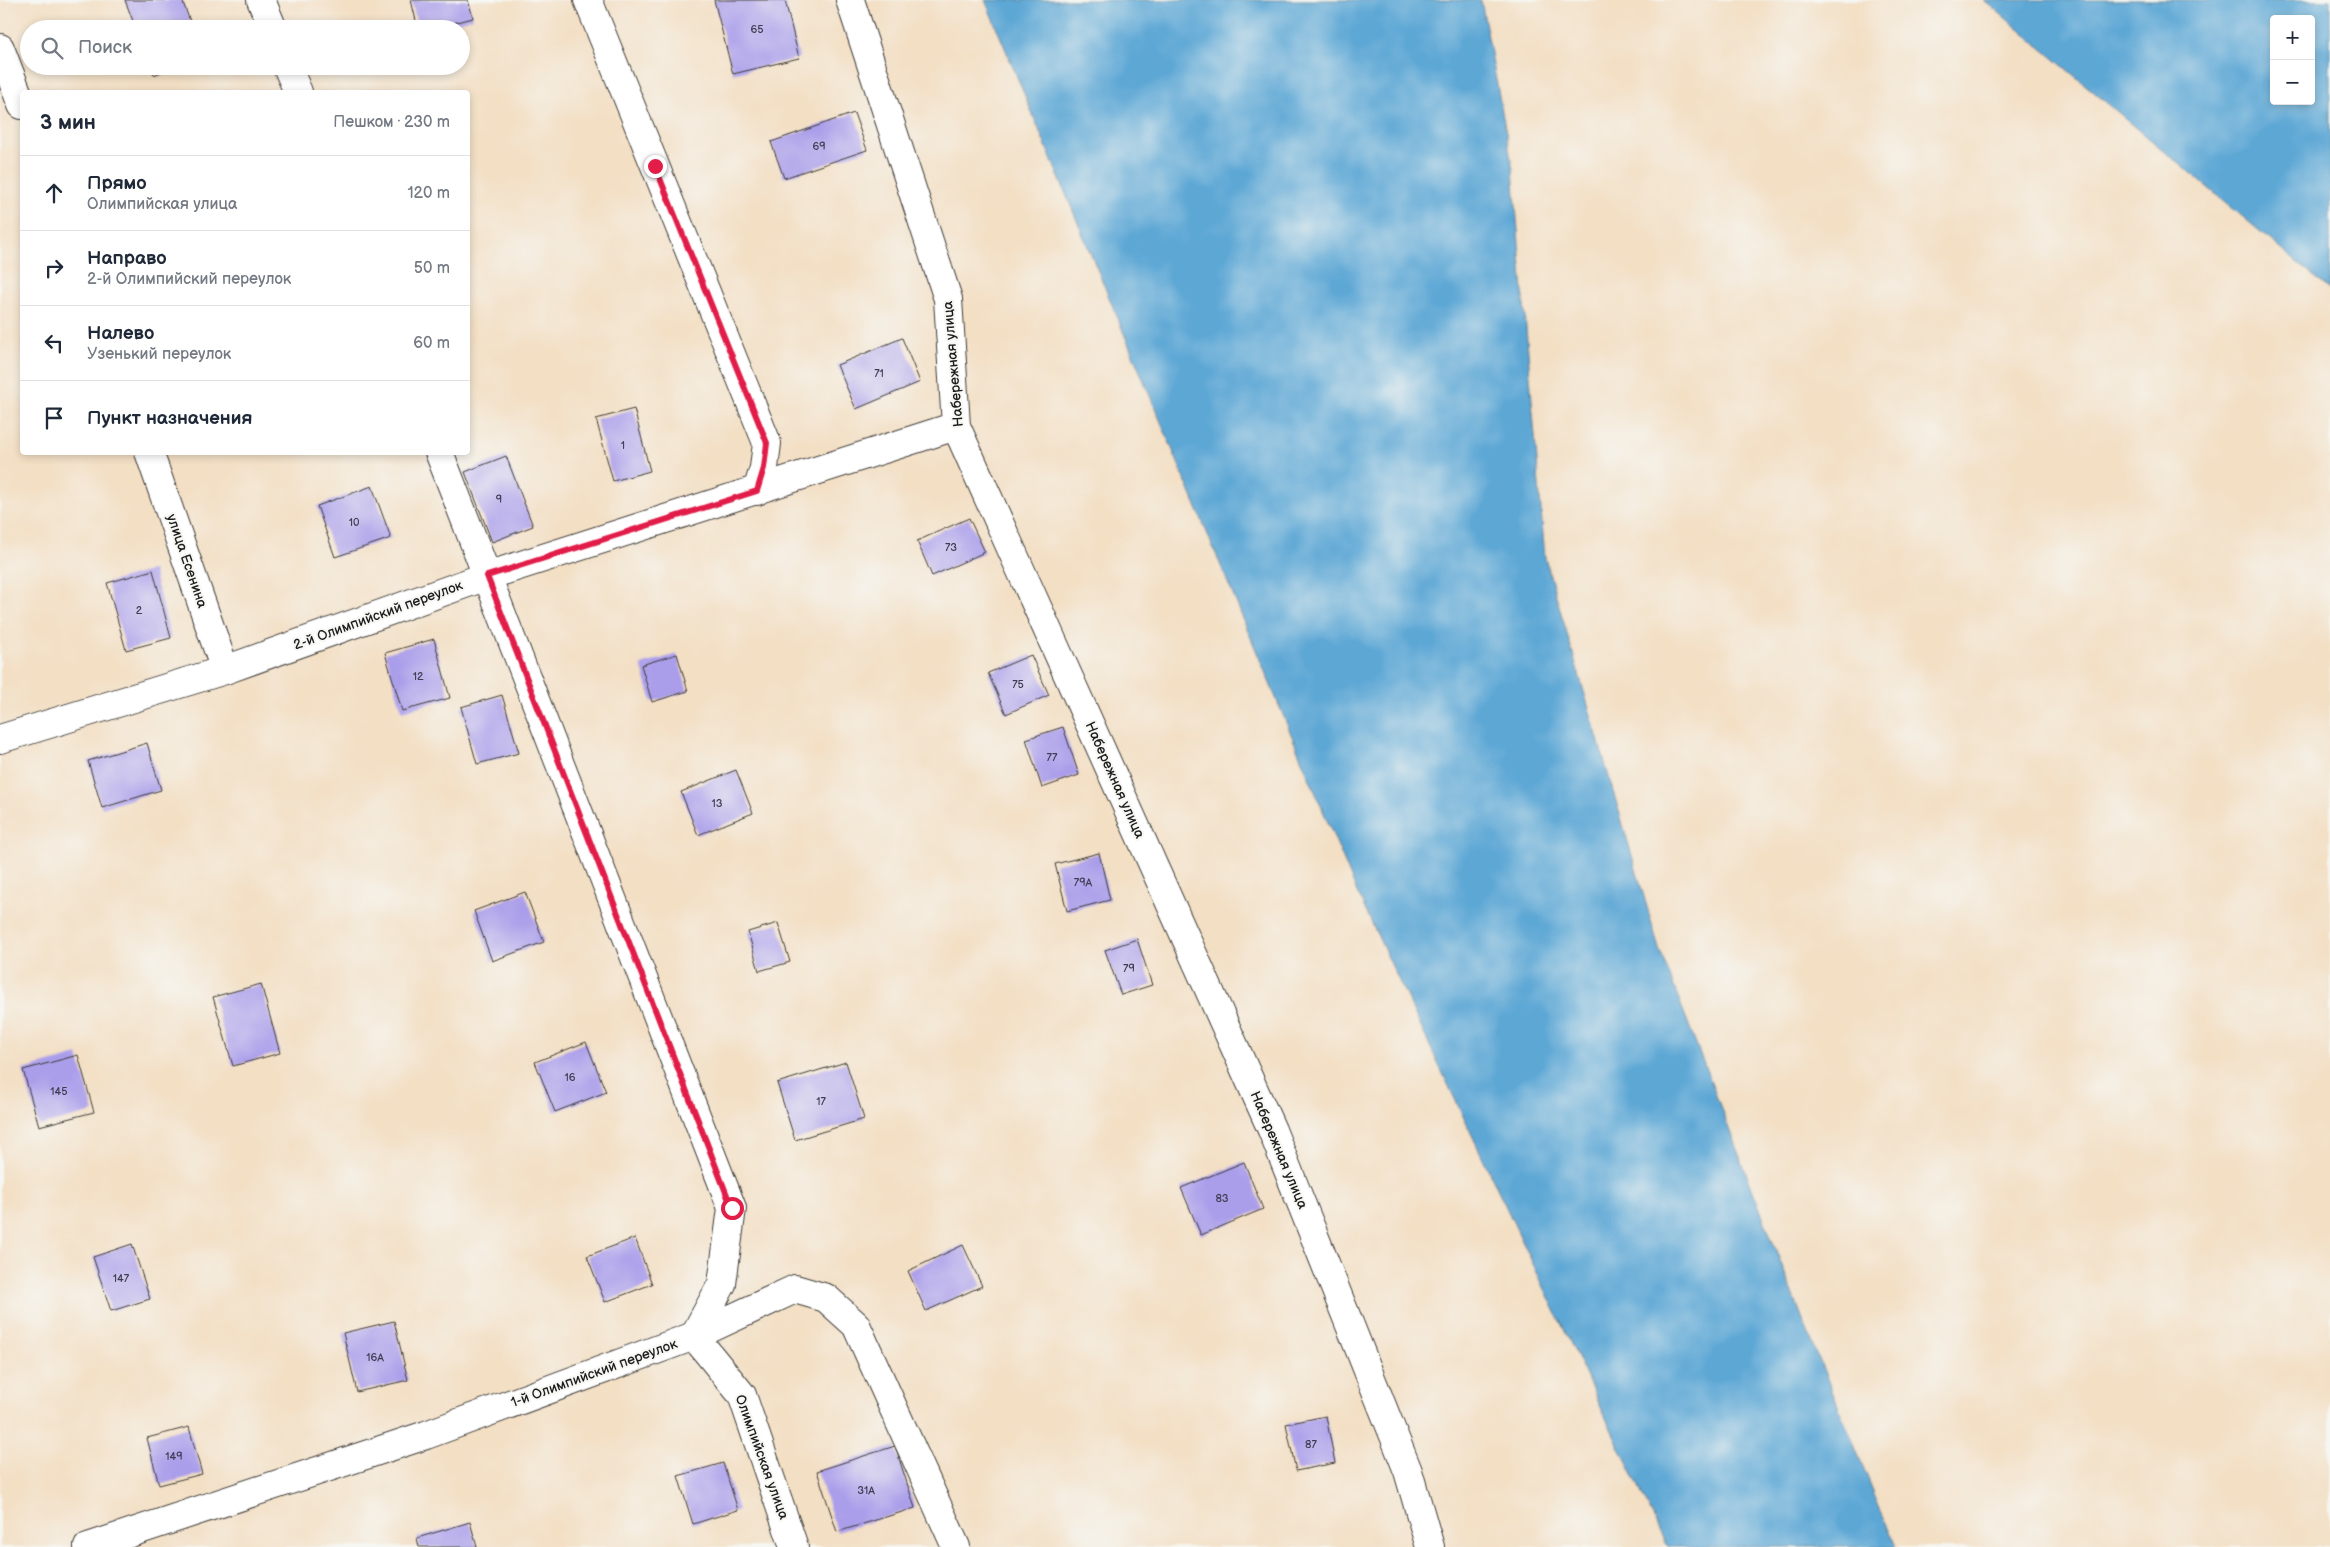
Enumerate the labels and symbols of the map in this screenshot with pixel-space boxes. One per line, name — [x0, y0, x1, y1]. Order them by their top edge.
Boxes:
house number: 65 — [750, 23, 764, 36]
house number: 69 — [812, 140, 826, 153]
route end — [644, 155, 667, 178]
street label: Набережная улица — [939, 300, 967, 428]
house number: 71 — [874, 367, 884, 380]
house number: 1 — [621, 439, 625, 452]
house number: 9 — [496, 493, 502, 506]
street label: улица Есенина — [163, 512, 211, 611]
house number: 10 — [349, 516, 360, 529]
house number: 73 — [945, 541, 957, 554]
street label: 2-й Олимпийский переулок — [291, 576, 465, 654]
house number: 2 — [136, 604, 143, 617]
house number: 12 — [413, 670, 424, 683]
house number: 75 — [1012, 678, 1024, 691]
street label: Набережная улица — [1082, 719, 1149, 842]
house number: 77 — [1047, 751, 1058, 764]
house number: 13 — [711, 797, 723, 810]
house number: 79А — [1074, 876, 1093, 889]
house number: 79 — [1123, 962, 1135, 975]
house number: 16 — [565, 1071, 576, 1084]
house number: 145 — [50, 1085, 68, 1098]
street label: Набережная улица — [1247, 1089, 1312, 1212]
house number: 17 — [816, 1095, 826, 1108]
house number: 83 — [1215, 1192, 1229, 1205]
route start — [721, 1197, 744, 1220]
house number: 147 — [113, 1272, 130, 1285]
street label: 1-й Олимпийский переулок — [508, 1335, 680, 1411]
house number: 16А — [366, 1351, 384, 1364]
street label: Олимпийская улица — [732, 1392, 793, 1522]
house number: 87 — [1305, 1438, 1317, 1451]
house number: 149 — [165, 1450, 183, 1463]
house number: 31А — [857, 1484, 875, 1497]

